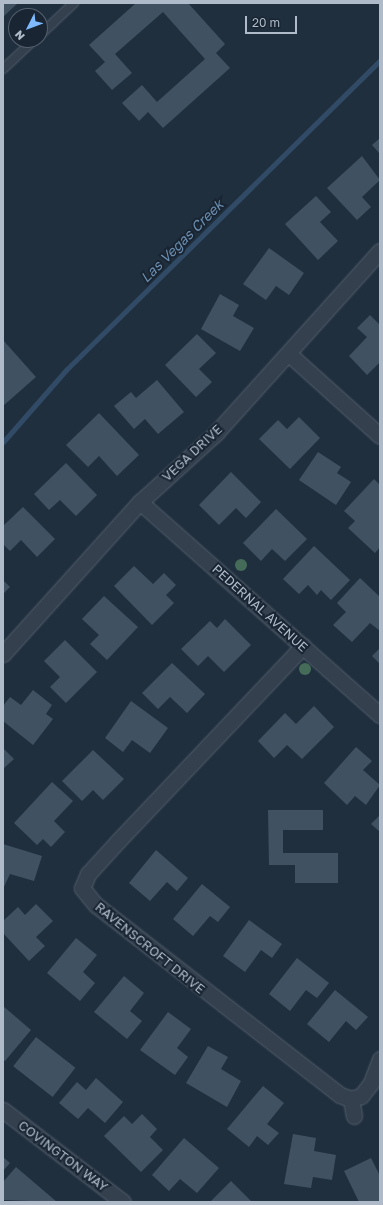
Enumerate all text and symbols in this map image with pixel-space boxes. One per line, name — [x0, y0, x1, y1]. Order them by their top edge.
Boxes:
north arrow — [8, 8, 48, 48]
scale bar — [247, 8, 299, 34]
text: 20 m — [252, 15, 280, 30]
text: N — [12, 28, 27, 43]
water label: Las Vegas Creek — [137, 196, 227, 286]
street label: VEGA DRIVE — [159, 421, 225, 485]
street label: PEDERNAL AVENUE — [209, 561, 311, 655]
street label: RAVENSCROFT DRIVE — [92, 899, 208, 997]
street label: COVINGTON WAY — [15, 1117, 111, 1195]

